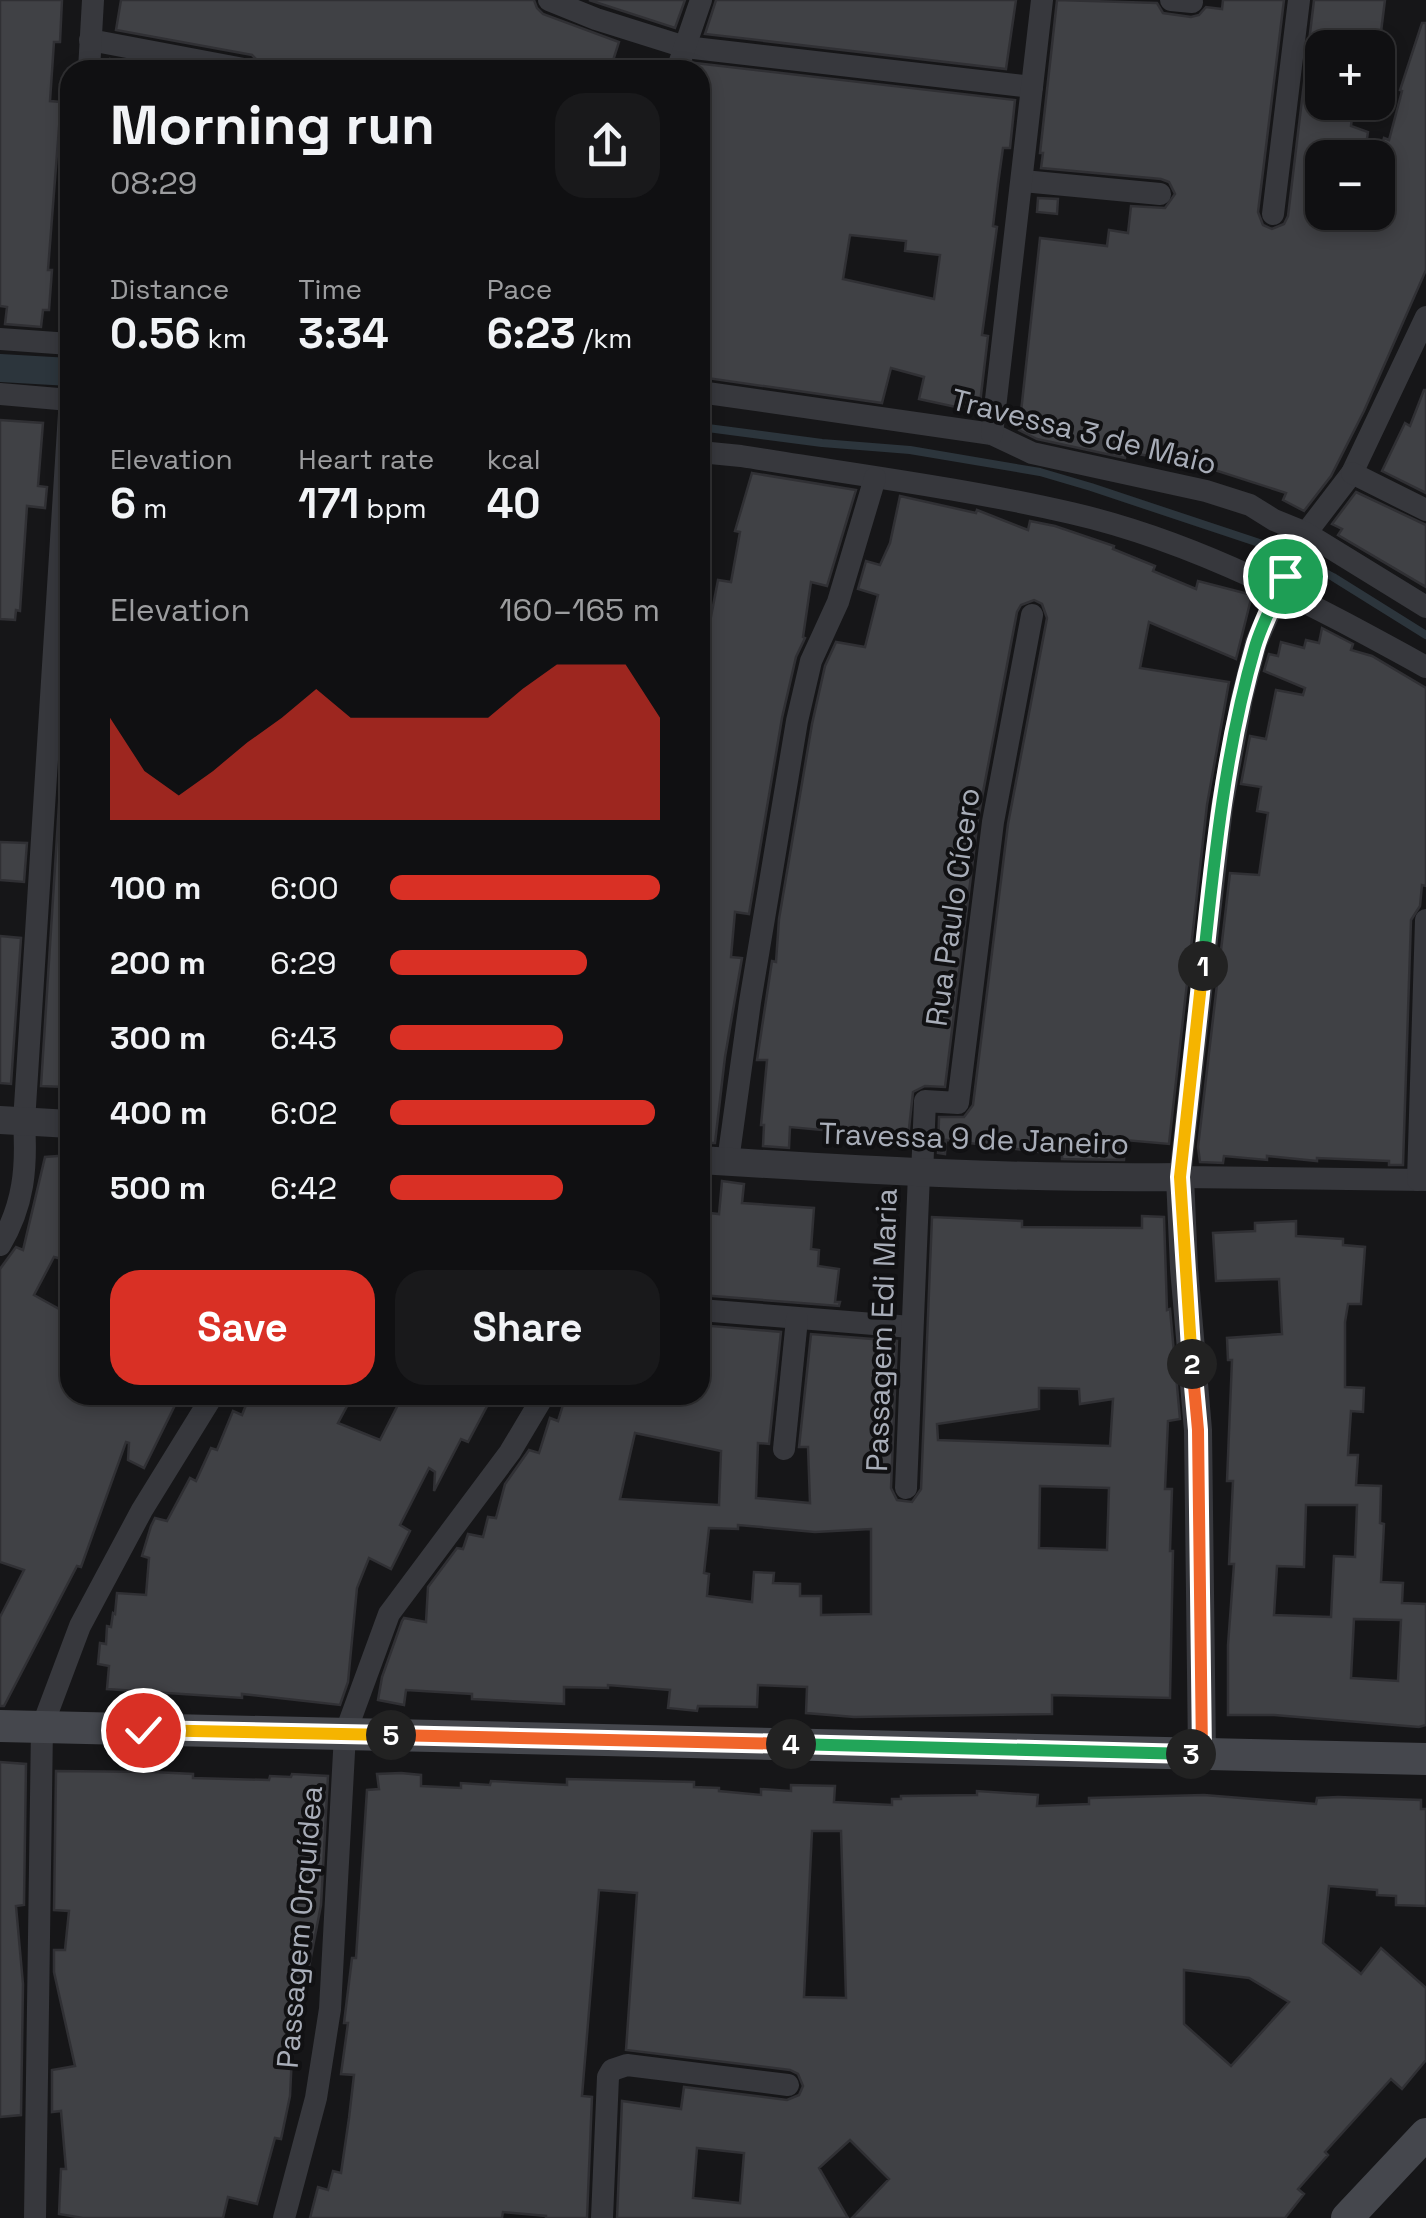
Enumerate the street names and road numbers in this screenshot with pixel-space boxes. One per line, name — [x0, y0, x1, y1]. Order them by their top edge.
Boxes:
street label: Travessa 3 de Maio — [947, 380, 1221, 483]
street label: Rua Paulo Cícero — [916, 785, 989, 1029]
street label: Travessa 9 de Janeiro — [818, 1114, 1130, 1163]
street label: Passagem Edi Maria — [857, 1187, 906, 1473]
street label: Passagem Orquídea — [268, 1784, 331, 2070]

